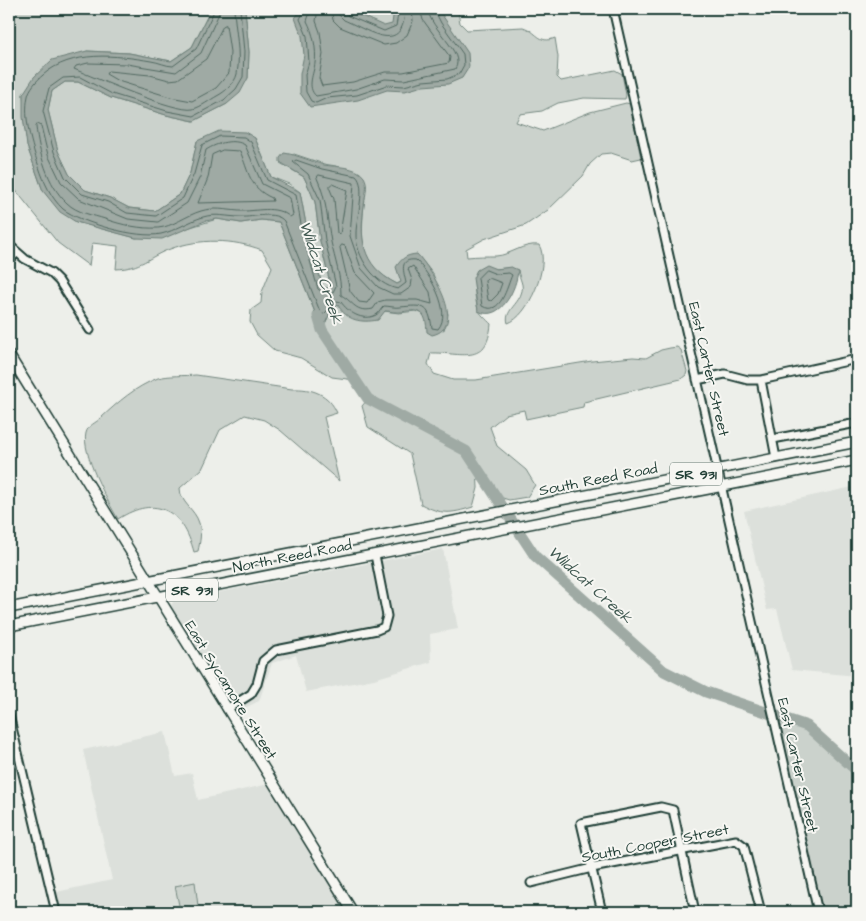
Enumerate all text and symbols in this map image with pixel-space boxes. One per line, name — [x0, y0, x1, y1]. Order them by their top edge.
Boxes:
water label: Wildcat Creek — [294, 218, 348, 328]
street label: East Carter Street — [683, 300, 734, 438]
street label: South Reed Road — [537, 458, 659, 501]
road number: SR 931 — [670, 462, 722, 486]
street label: North Reed Road — [231, 535, 354, 578]
water label: Wildcat Creek — [543, 541, 638, 629]
road number: SR 931 — [166, 578, 218, 602]
street label: East Sycamore Street — [178, 617, 282, 764]
street label: East Carter Street — [772, 696, 823, 834]
street label: South Cooper Street — [580, 819, 731, 868]

